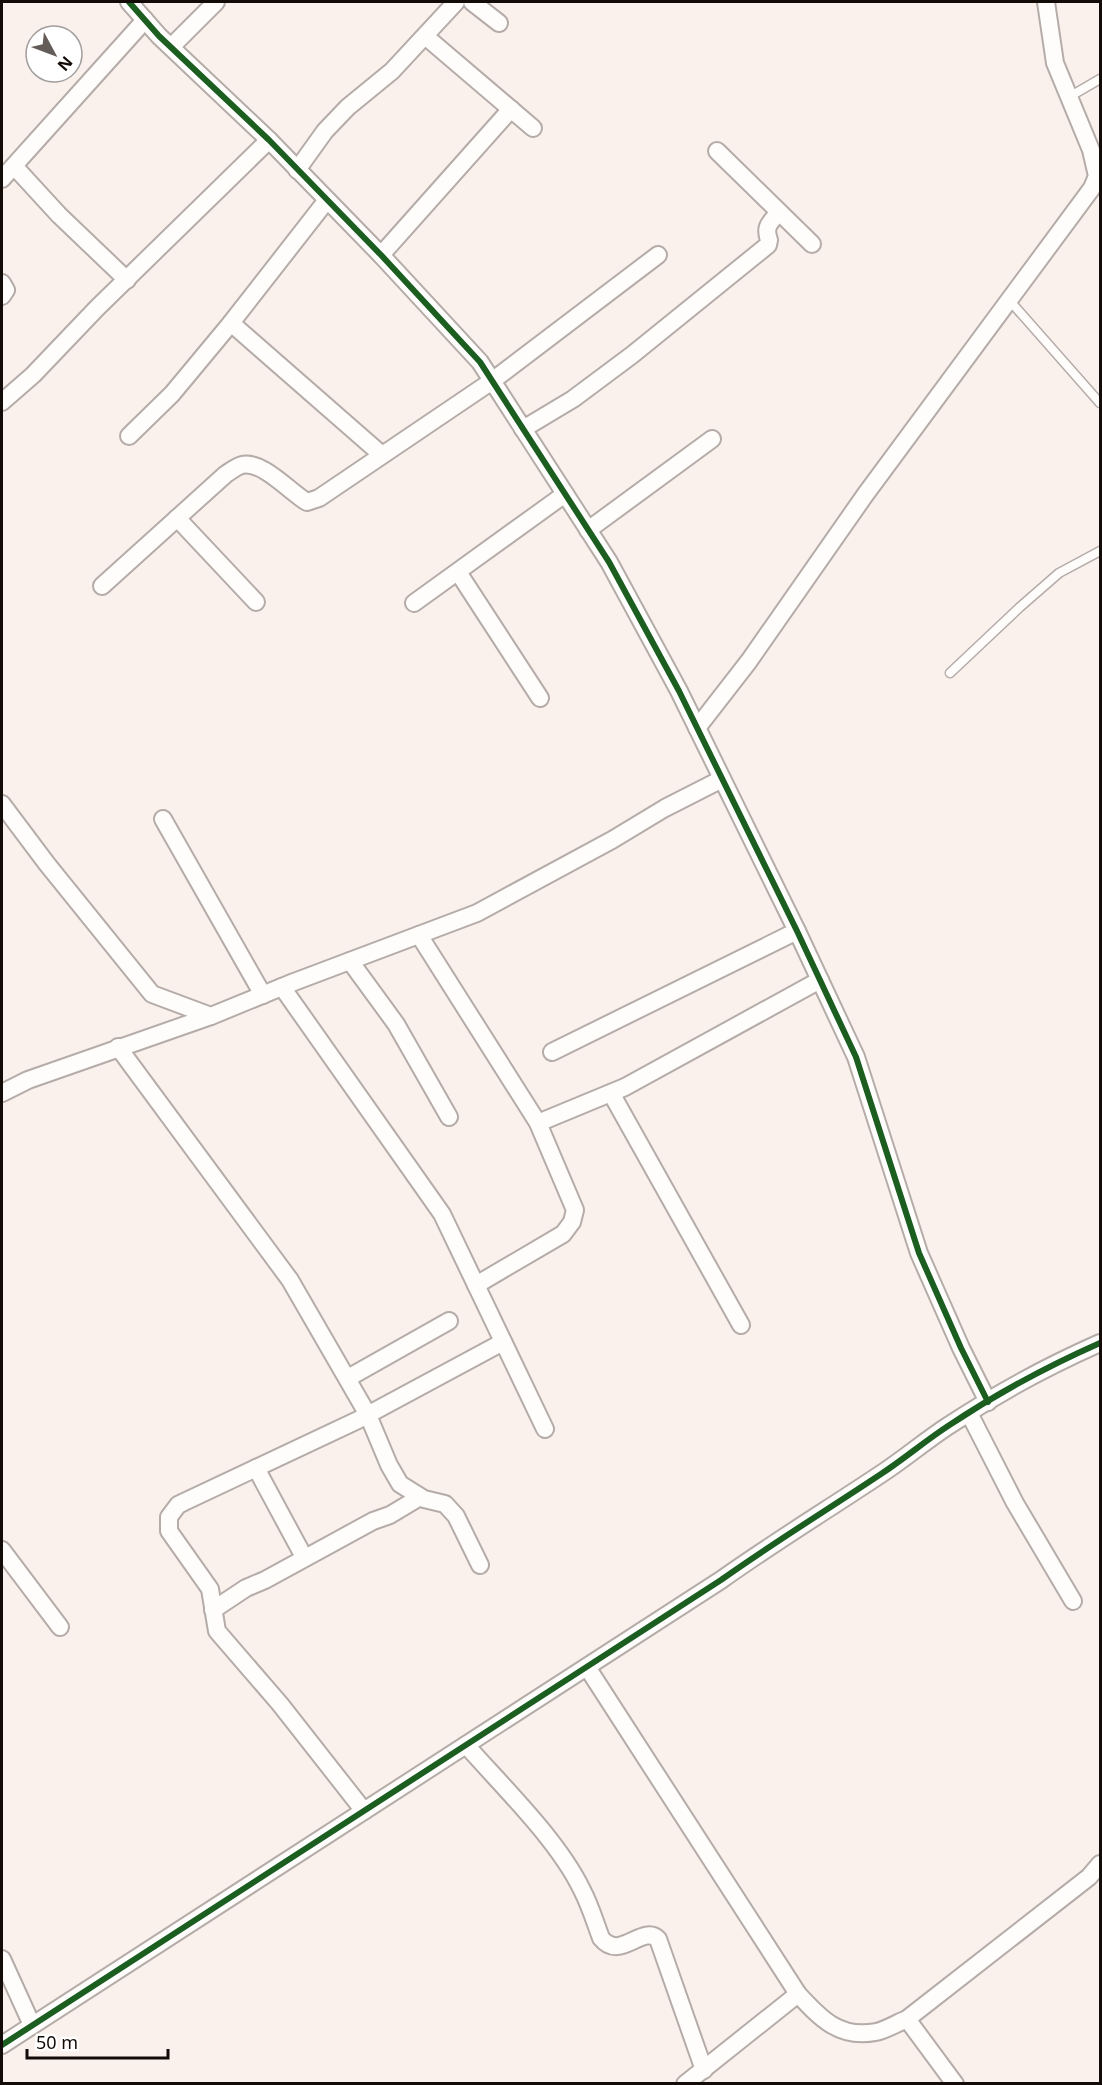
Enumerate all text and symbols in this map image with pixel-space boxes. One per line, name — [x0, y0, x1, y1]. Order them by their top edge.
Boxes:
north arrow — [24, 24, 84, 84]
text: N — [53, 52, 78, 76]
scale bar — [27, 2022, 168, 2060]
text: 50 m — [36, 2030, 78, 2054]

